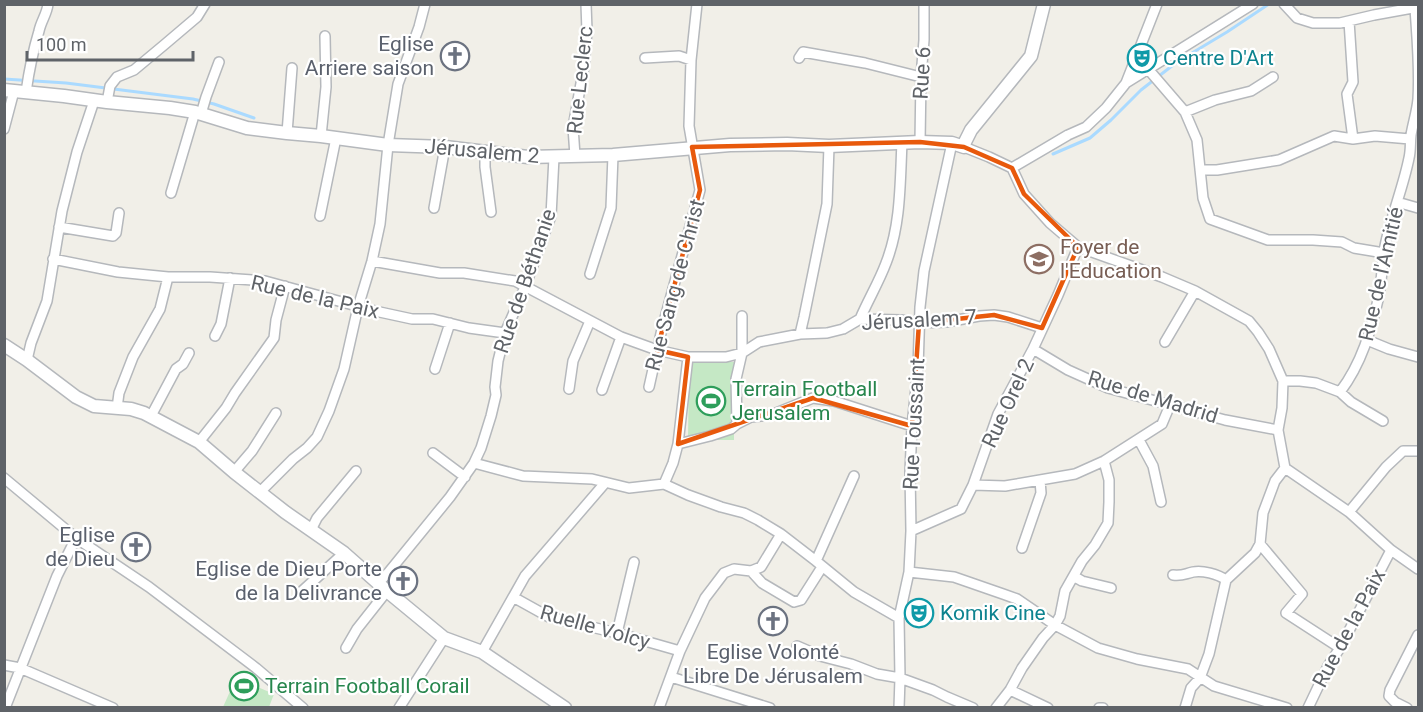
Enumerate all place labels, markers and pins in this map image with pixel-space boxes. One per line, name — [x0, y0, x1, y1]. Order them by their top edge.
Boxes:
place label: Eglise Arriere saison — [305, 32, 434, 80]
church icon: Eglise Arriere saison — [439, 40, 471, 72]
theatre icon: Centre D'Art — [1126, 42, 1158, 74]
place label: Centre D'Art — [1163, 46, 1274, 70]
place label: Foyer de l'Education — [1060, 235, 1162, 283]
school or university icon: Foyer de l'Education — [1023, 243, 1055, 275]
place label: Terrain Football Jerusalem — [732, 377, 877, 425]
sports icon: Terrain Football Jerusalem — [695, 385, 727, 417]
place label: Eglise de Dieu — [45, 523, 115, 571]
church icon: Eglise de Dieu — [120, 531, 152, 563]
place label: Eglise de Dieu Porte de la Delivrance — [195, 557, 382, 605]
church icon: Eglise de Dieu Porte de la Delivrance — [387, 565, 419, 597]
theatre icon: Komik Cine — [903, 597, 935, 629]
place label: Komik Cine — [940, 601, 1046, 625]
church icon: Eglise Volonté Libre De Jérusalem — [757, 605, 789, 637]
place label: Eglise Volonté Libre De Jérusalem — [683, 640, 863, 688]
sports icon: Terrain Football Corail — [228, 670, 260, 702]
place label: Terrain Football Corail — [265, 674, 470, 698]

